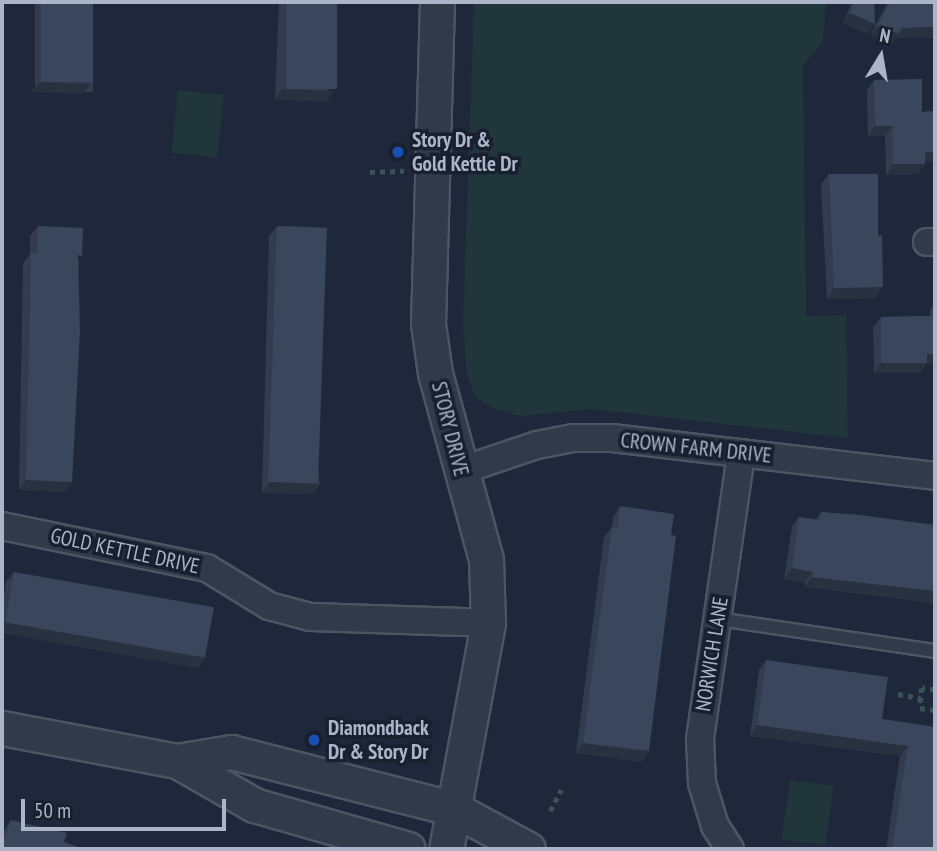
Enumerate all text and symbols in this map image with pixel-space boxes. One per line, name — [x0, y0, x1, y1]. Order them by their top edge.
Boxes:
north arrow — [846, 21, 916, 91]
text: N — [878, 23, 892, 48]
place label: Story Dr & Gold Kettle Dr — [412, 127, 518, 177]
marker: Story Dr & Gold Kettle Dr — [390, 144, 406, 160]
street label: STORY DRIVE — [426, 379, 474, 479]
street label: CROWN FARM DRIVE — [619, 428, 773, 468]
street label: GOLD KETTLE DRIVE — [48, 523, 202, 579]
street label: NORWICH LANE — [691, 595, 733, 713]
place label: Diamondback Dr & Story Dr — [328, 715, 429, 765]
marker: Diamondback Dr & Story Dr — [306, 732, 322, 748]
scale bar — [24, 784, 229, 828]
text: 50 m — [34, 797, 71, 824]

